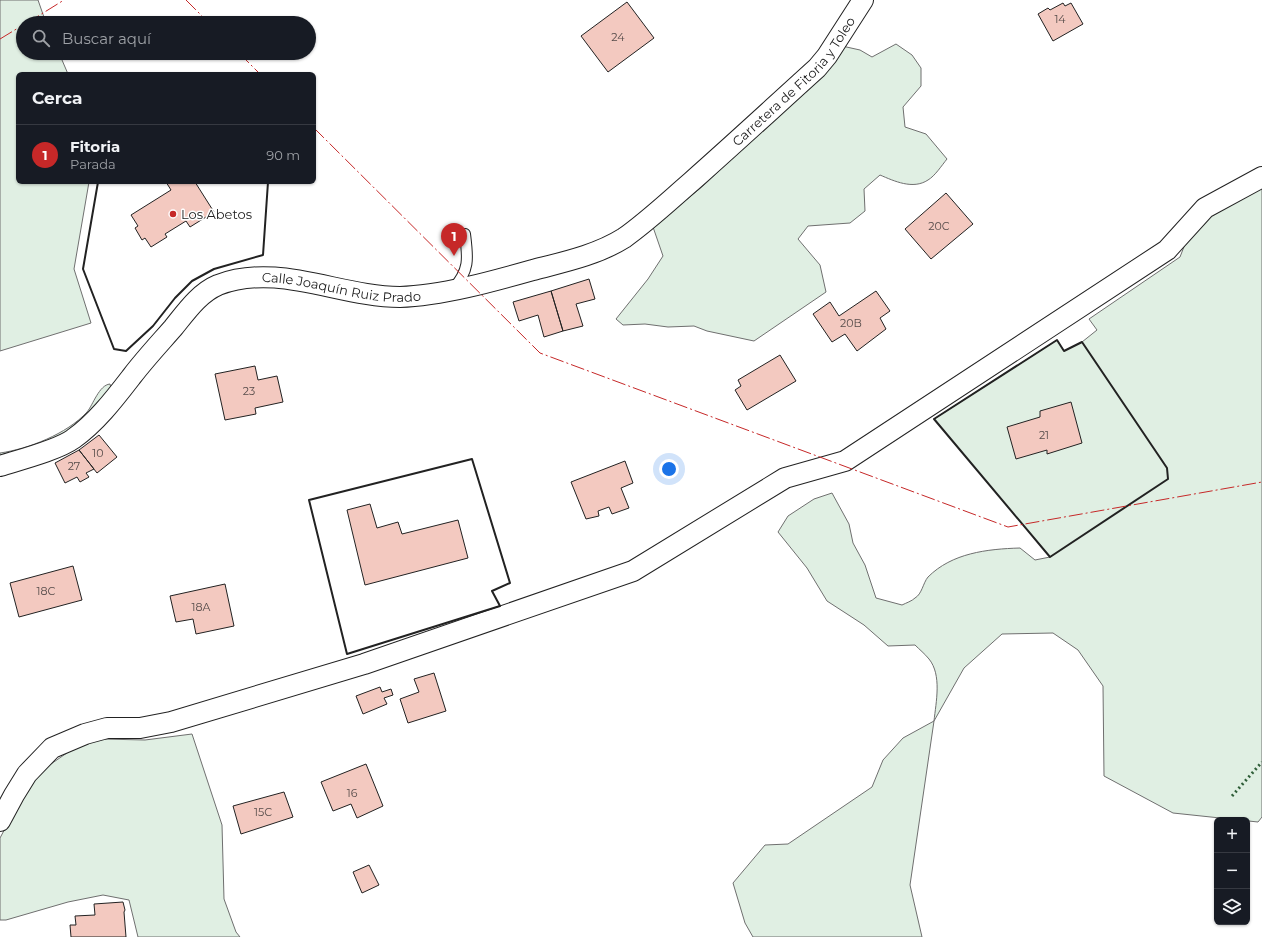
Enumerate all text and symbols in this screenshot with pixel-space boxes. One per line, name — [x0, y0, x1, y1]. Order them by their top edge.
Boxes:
house number: 14 — [1054, 12, 1066, 26]
street label: Carretera de Fitoria y Toleo — [729, 13, 858, 149]
search box — [16, 16, 316, 60]
icon: search — [30, 27, 52, 49]
text: Buscar aquí — [62, 29, 151, 48]
house number: 24 — [611, 30, 625, 44]
text: Cerca — [32, 88, 82, 108]
text: Fitoria — [70, 137, 120, 156]
text: 1 — [42, 147, 48, 163]
text: 90 m — [266, 147, 300, 163]
text: Parada — [70, 156, 116, 172]
place label: Los Abetos — [181, 206, 252, 222]
marker: Los Abetos — [168, 209, 178, 219]
house number: 20C — [928, 219, 950, 233]
pin: 1 — [441, 223, 467, 256]
street label: Calle Joaquín Ruiz Prado — [262, 269, 422, 305]
house number: 20B — [840, 316, 862, 330]
house number: 23 — [243, 384, 255, 398]
house number: 21 — [1039, 428, 1049, 442]
house number: 10 — [92, 446, 104, 460]
house number: 27 — [68, 459, 80, 473]
your location — [659, 459, 679, 479]
house number: 18C — [37, 584, 56, 598]
house number: 18A — [192, 600, 211, 614]
house number: 16 — [347, 786, 358, 800]
house number: 15C — [254, 805, 272, 819]
map controls — [1214, 817, 1250, 925]
button: + — [1214, 817, 1250, 853]
button: − — [1214, 853, 1250, 889]
button: layers — [1214, 889, 1250, 925]

